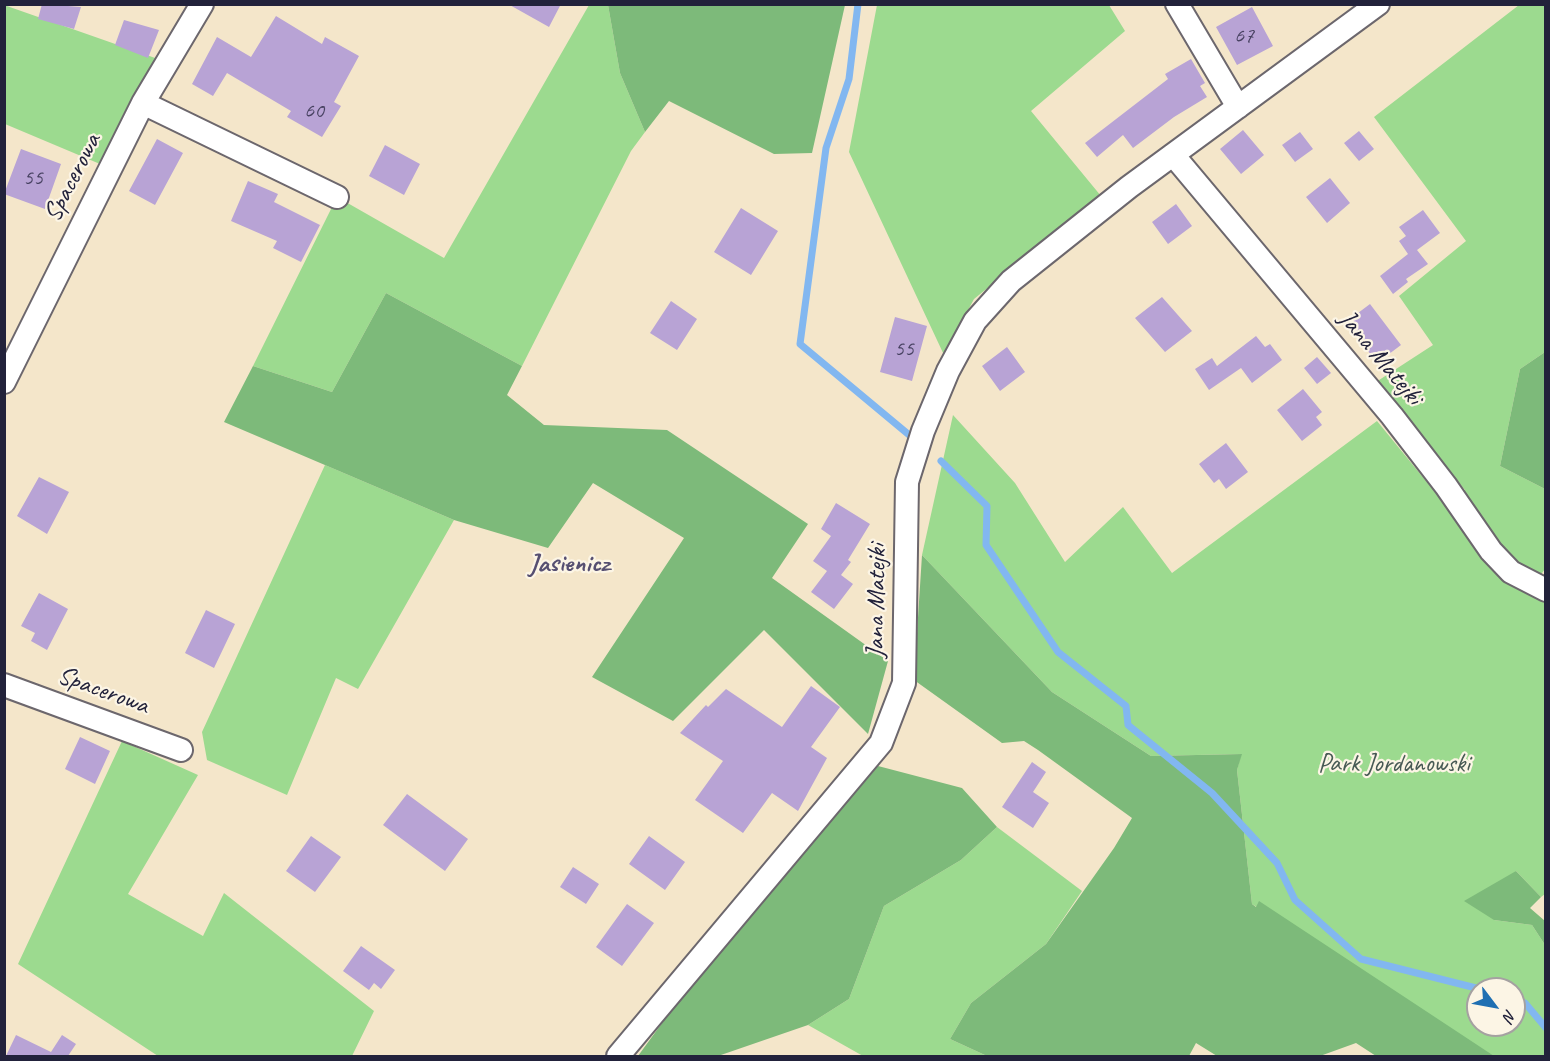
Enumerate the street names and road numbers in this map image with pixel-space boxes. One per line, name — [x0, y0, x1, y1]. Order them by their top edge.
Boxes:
street label: Spacerowa — [38, 129, 108, 227]
street label: Jana Matejki — [1331, 304, 1429, 412]
street label: Jana Matejki — [860, 544, 894, 658]
street label: Spacerowa — [53, 660, 153, 722]

